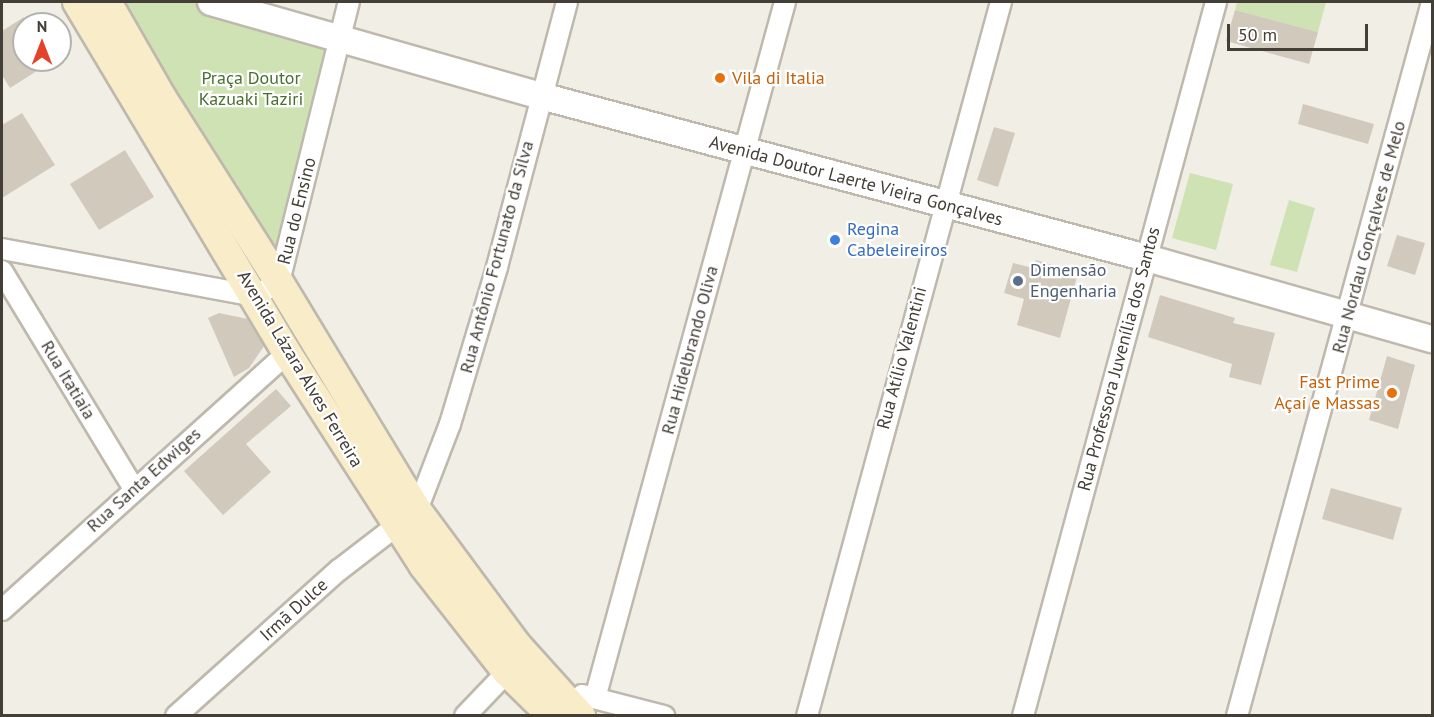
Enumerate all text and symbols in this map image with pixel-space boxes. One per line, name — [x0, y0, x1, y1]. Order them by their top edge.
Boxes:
north arrow — [12, 12, 72, 72]
scale bar — [1230, 12, 1371, 50]
text: N — [37, 16, 47, 36]
text: 50 m — [1238, 23, 1277, 46]
place label: Vila di Italia — [732, 67, 825, 89]
park label: Praça Doutor Kazuaki Taziri — [198, 68, 304, 110]
marker: Vila di Italia — [713, 71, 727, 85]
street label: Rua Nordau Gonçalves de Melo — [1328, 118, 1410, 356]
street label: Avenida Doutor Laerte Vieira Gonçalves — [707, 131, 1005, 231]
street label: Rua Antônio Fortunato da Silva — [455, 138, 539, 376]
street label: Rua do Ensino — [273, 155, 321, 267]
place label: Regina Cabeleireiros — [847, 219, 947, 262]
street label: Rua Professora Juvenília dos Santos — [1073, 225, 1165, 493]
marker: Regina Cabeleireiros — [828, 233, 842, 247]
place label: Dimensão Engenharia — [1030, 260, 1117, 302]
street label: Rua Hidelbrando Oliva — [657, 263, 723, 437]
street label: Avenida Lázara Alves Ferreira — [232, 267, 368, 471]
marker: Dimensão Engenharia — [1011, 274, 1025, 288]
street label: Rua Atílio Valentini — [872, 284, 932, 432]
street label: Rua Itatiaia — [36, 337, 100, 423]
place label: Fast Prime Açaí e Massas — [1274, 372, 1380, 415]
marker: Fast Prime Açaí e Massas — [1385, 386, 1399, 400]
street label: Rua Santa Edwiges — [83, 423, 205, 537]
street label: Irmã Dulce — [256, 574, 332, 646]

